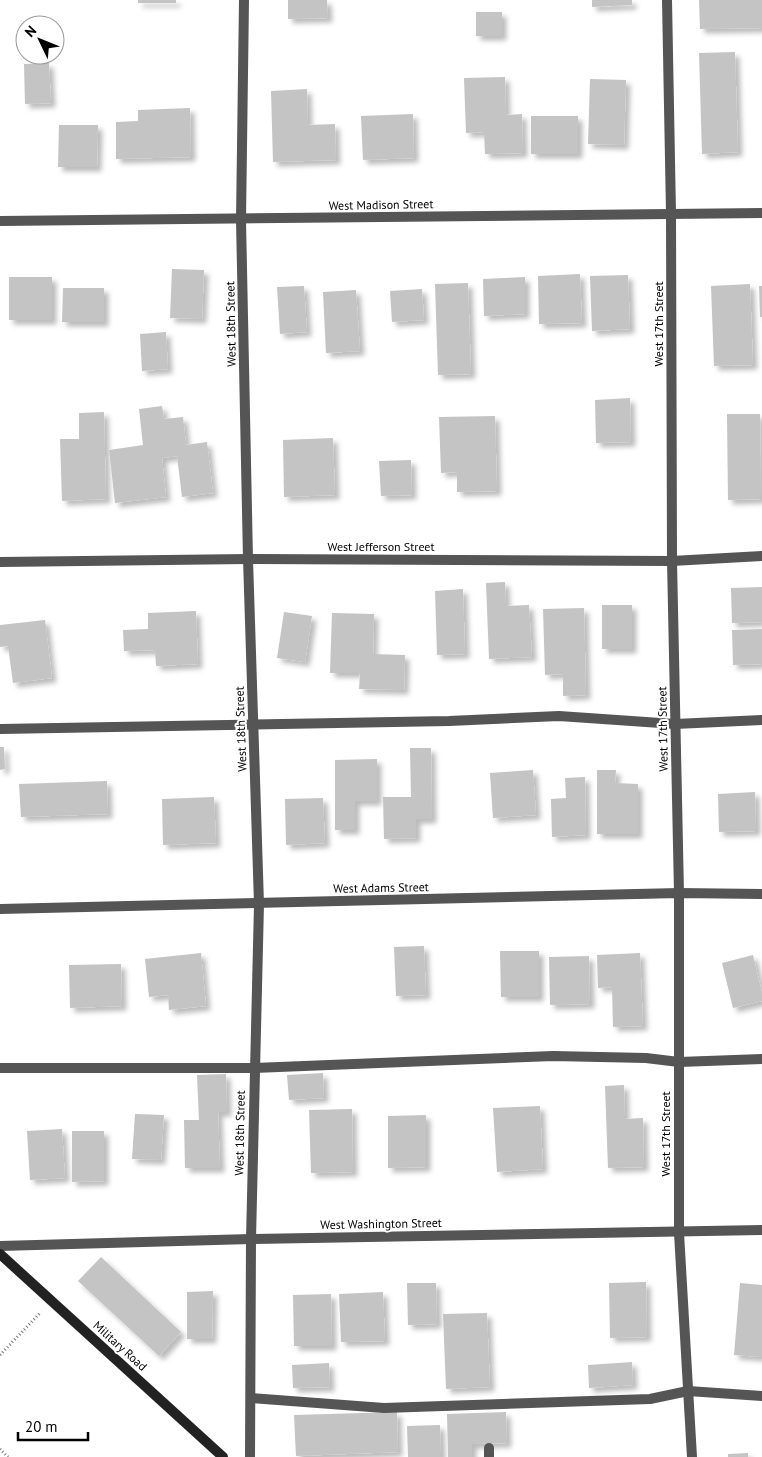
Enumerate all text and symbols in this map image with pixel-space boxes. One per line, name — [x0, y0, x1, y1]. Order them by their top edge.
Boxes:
north arrow — [15, 15, 65, 65]
text: N — [21, 22, 40, 41]
street label: West Madison Street — [328, 196, 434, 213]
street label: West 18th Street — [222, 281, 239, 367]
street label: West 17th Street — [651, 281, 666, 367]
street label: West Jefferson Street — [327, 539, 435, 554]
street label: West 18th Street — [232, 686, 249, 772]
street label: West 17th Street — [654, 686, 671, 772]
street label: West Adams Street — [333, 879, 429, 896]
street label: West 18th Street — [231, 1090, 248, 1176]
street label: West 17th Street — [658, 1091, 673, 1177]
street label: West Washington Street — [320, 1215, 442, 1232]
street label: Military Road — [90, 1318, 150, 1374]
scale bar — [18, 1410, 88, 1442]
text: 20 m — [25, 1417, 58, 1436]

